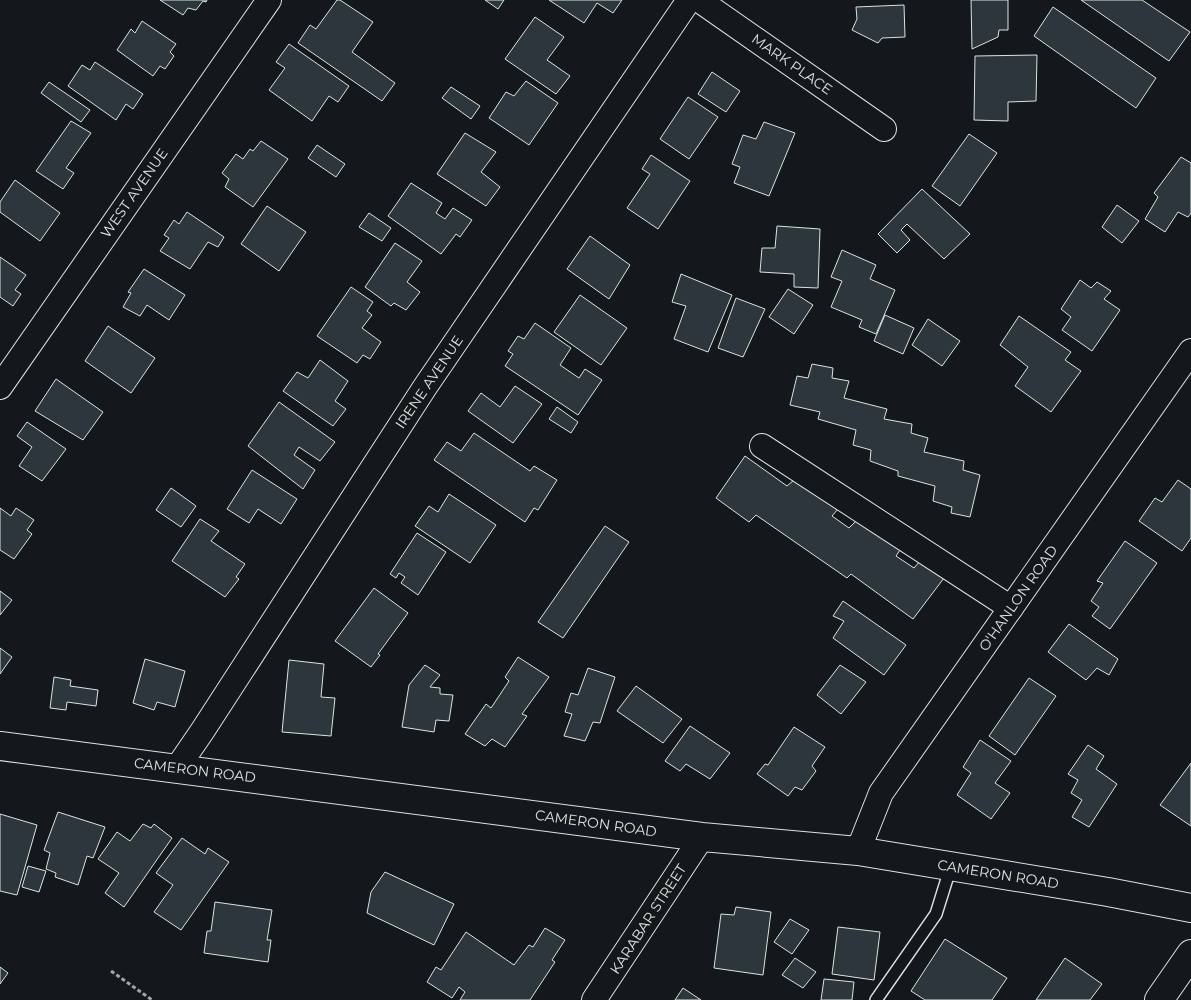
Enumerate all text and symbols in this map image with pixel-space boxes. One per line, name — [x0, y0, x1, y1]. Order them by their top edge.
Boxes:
street label: MARK PLACE — [748, 30, 836, 98]
street label: WEST AVENUE — [96, 145, 172, 241]
street label: IRENE AVENUE — [391, 332, 467, 432]
street label: O'HANLON ROAD — [975, 542, 1061, 654]
street label: CAMERON ROAD — [133, 754, 257, 786]
street label: CAMERON ROAD — [534, 806, 658, 840]
street label: CAMERON ROAD — [936, 856, 1060, 892]
street label: KARABAR STREET — [606, 861, 690, 977]

